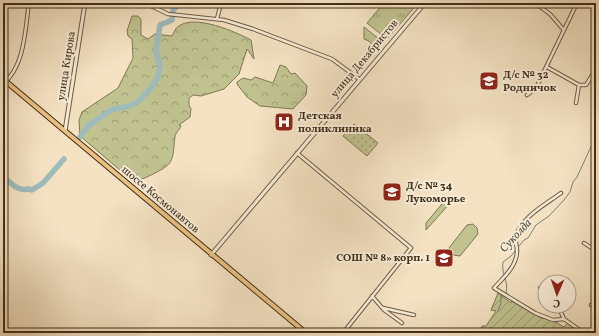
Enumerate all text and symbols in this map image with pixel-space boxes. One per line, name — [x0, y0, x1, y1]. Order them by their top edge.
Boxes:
street label: улица Декабристов — [328, 16, 403, 101]
street label: улица Кирова — [54, 30, 80, 102]
place label: Д/с № 32 Родничок — [503, 68, 557, 96]
school or university icon: Д/с № 32 Родничок — [478, 70, 500, 92]
place label: Детская поликлиника — [298, 109, 372, 137]
hospital icon: Детская поликлиника — [273, 111, 295, 133]
street label: шоссе Космонавтов — [118, 163, 203, 237]
place label: Д/с № 34 Лукоморье — [406, 179, 466, 207]
school or university icon: Д/с № 34 Лукоморье — [381, 181, 403, 203]
water label: Суколда — [496, 215, 536, 256]
school or university icon: СОШ № 8» корп. 1 — [433, 247, 455, 269]
place label: СОШ № 8» корп. 1 — [336, 251, 430, 266]
north arrow — [537, 274, 577, 314]
text: С — [553, 295, 561, 310]

